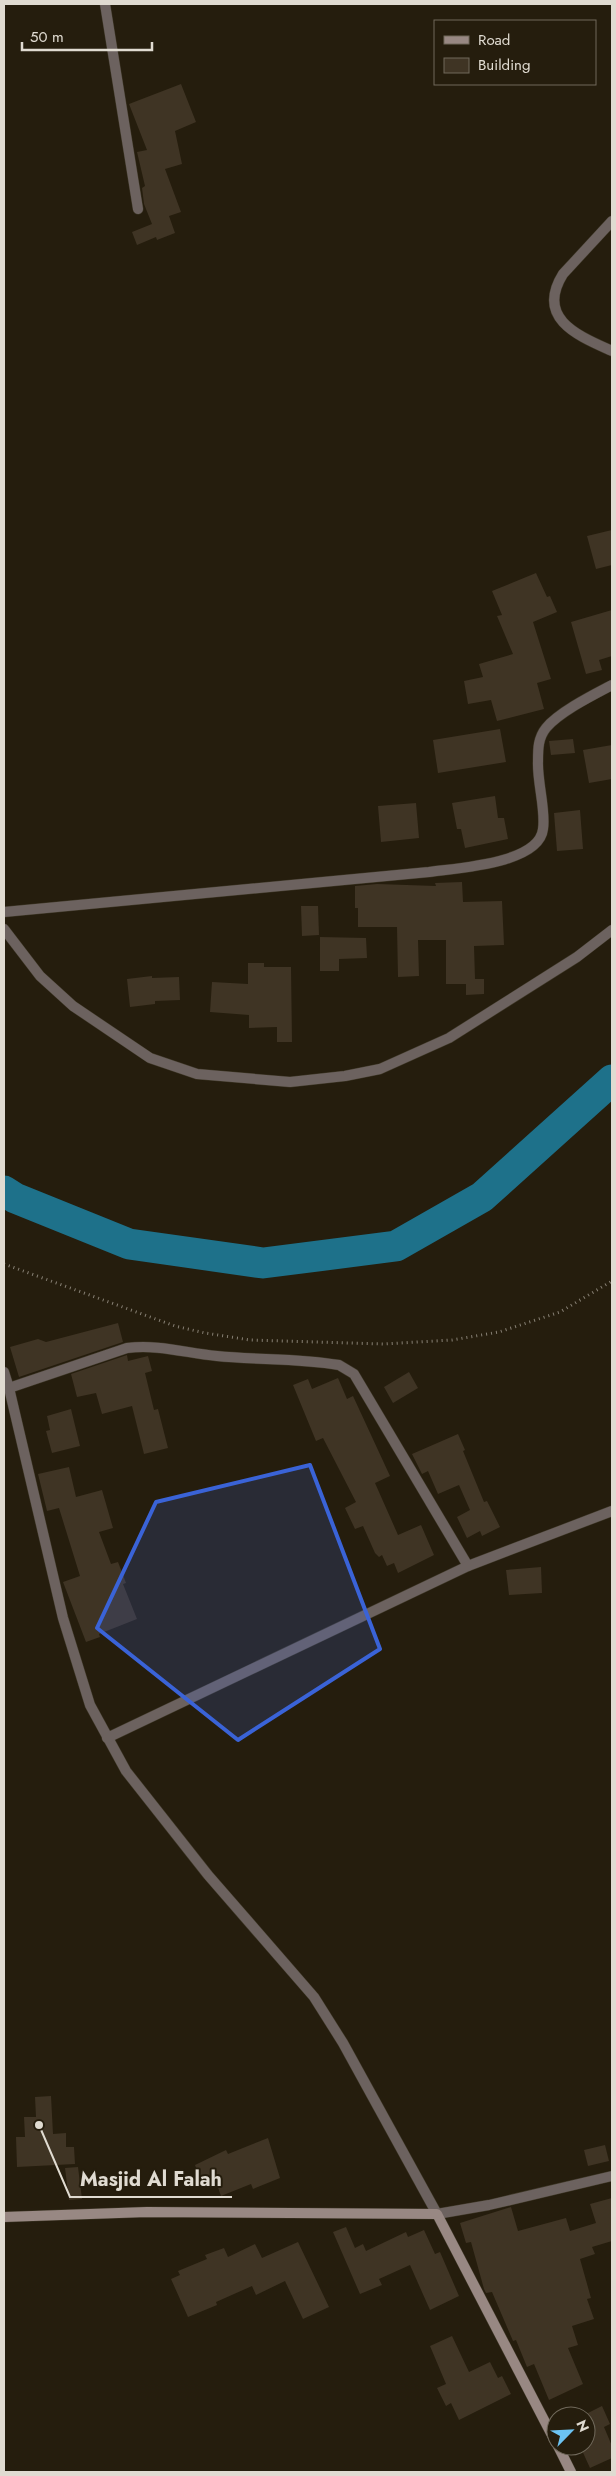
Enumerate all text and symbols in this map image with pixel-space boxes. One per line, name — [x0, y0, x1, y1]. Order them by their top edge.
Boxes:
scale bar — [22, 20, 152, 52]
legend — [434, 20, 596, 85]
text: 50 m — [30, 26, 64, 48]
text: Road — [478, 29, 510, 51]
text: Building — [478, 54, 530, 76]
callout: Masjid Al Falah — [70, 2162, 232, 2197]
text: Masjid Al Falah — [80, 2165, 222, 2194]
north arrow — [546, 2406, 596, 2456]
text: N — [571, 2417, 594, 2435]

